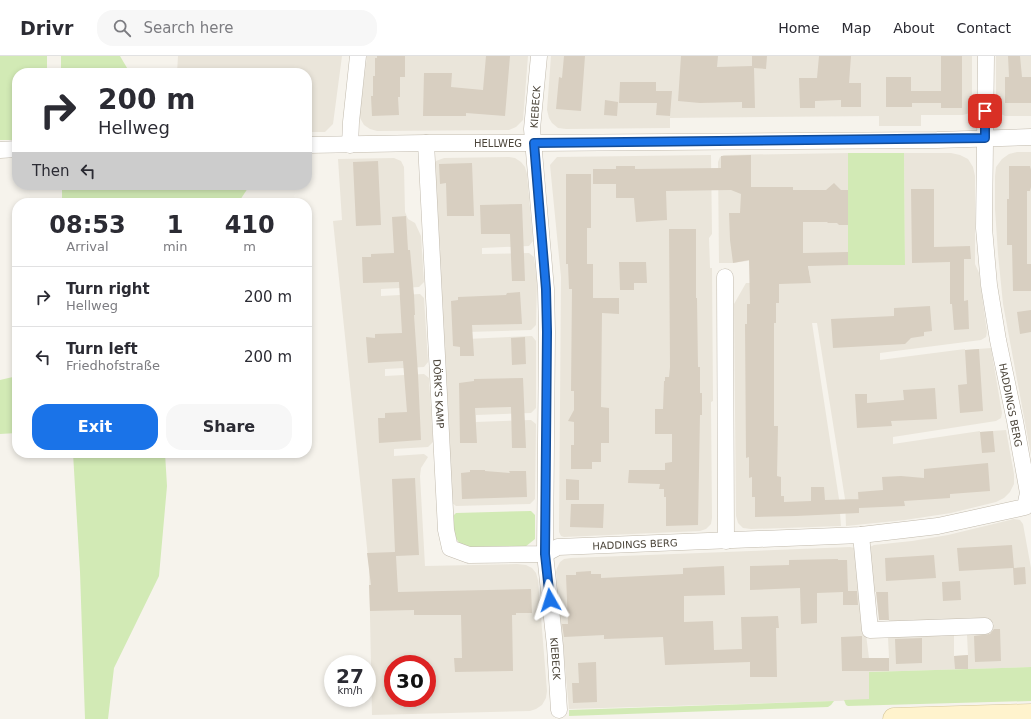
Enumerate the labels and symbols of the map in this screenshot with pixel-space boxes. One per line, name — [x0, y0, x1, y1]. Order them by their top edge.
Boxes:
street label: KIEBECK — [529, 85, 542, 129]
pin — [968, 94, 1002, 128]
street label: HELLWEG — [474, 138, 522, 149]
street label: DÖRK'S KAMP — [431, 359, 446, 429]
street label: HADDINGS BERG — [997, 362, 1024, 448]
street label: HADDINGS BERG — [592, 537, 678, 552]
position arrow — [529, 579, 571, 621]
street label: KIEBECK — [548, 637, 562, 681]
speed limit sign: 30 — [384, 655, 436, 707]

